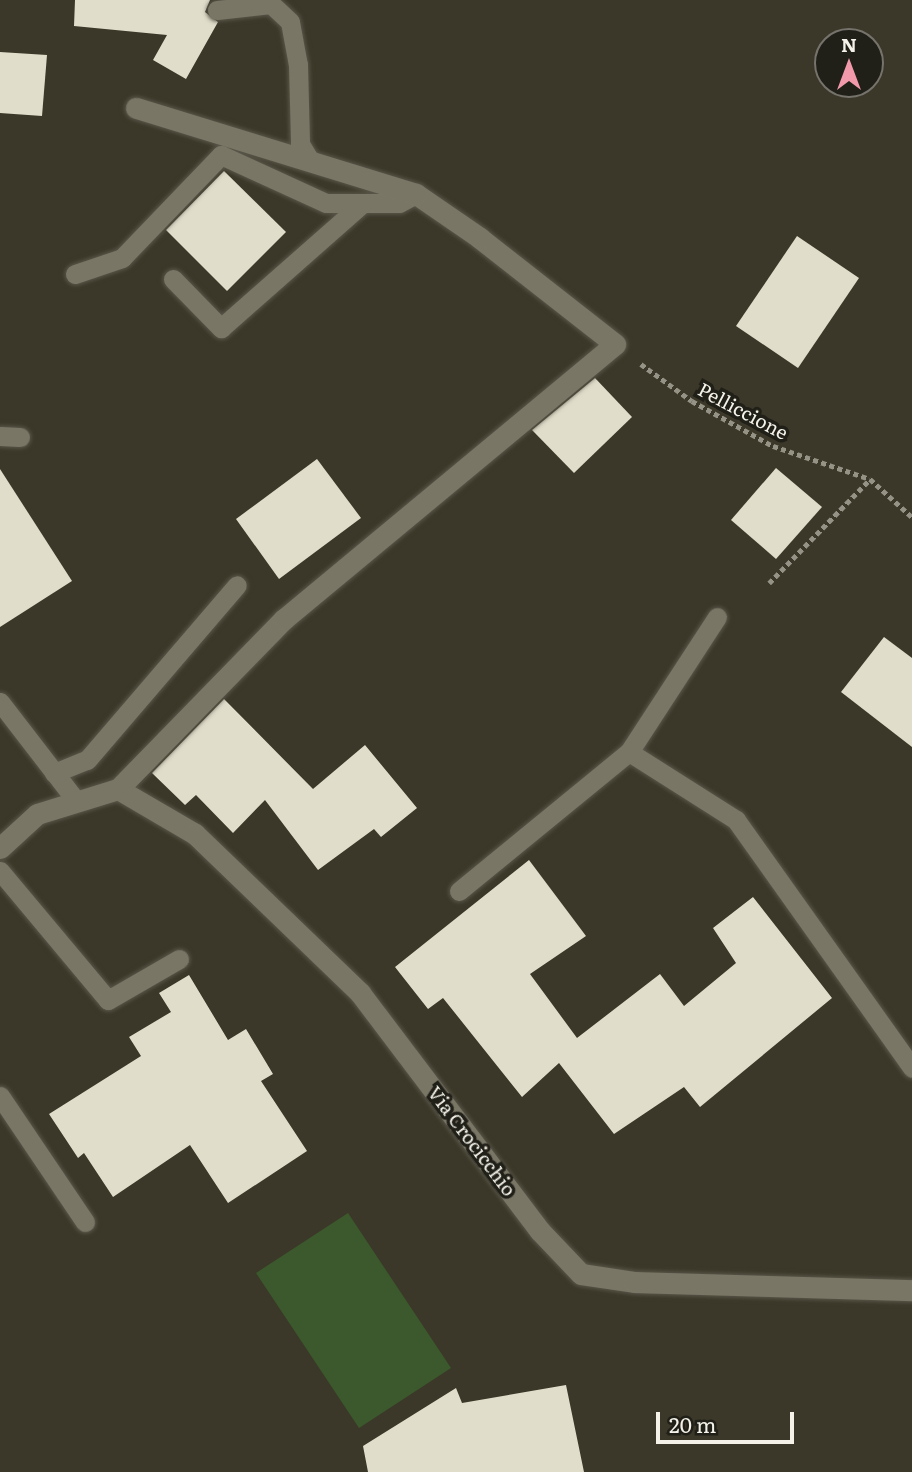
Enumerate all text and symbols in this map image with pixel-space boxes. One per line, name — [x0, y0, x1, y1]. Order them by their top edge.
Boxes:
north arrow — [814, 28, 884, 98]
text: N — [841, 30, 857, 58]
street label: Pelliccione — [694, 378, 792, 444]
street label: Via Crocicchio — [423, 1081, 521, 1201]
scale bar — [660, 1398, 798, 1442]
text: 20 m — [669, 1408, 716, 1439]

